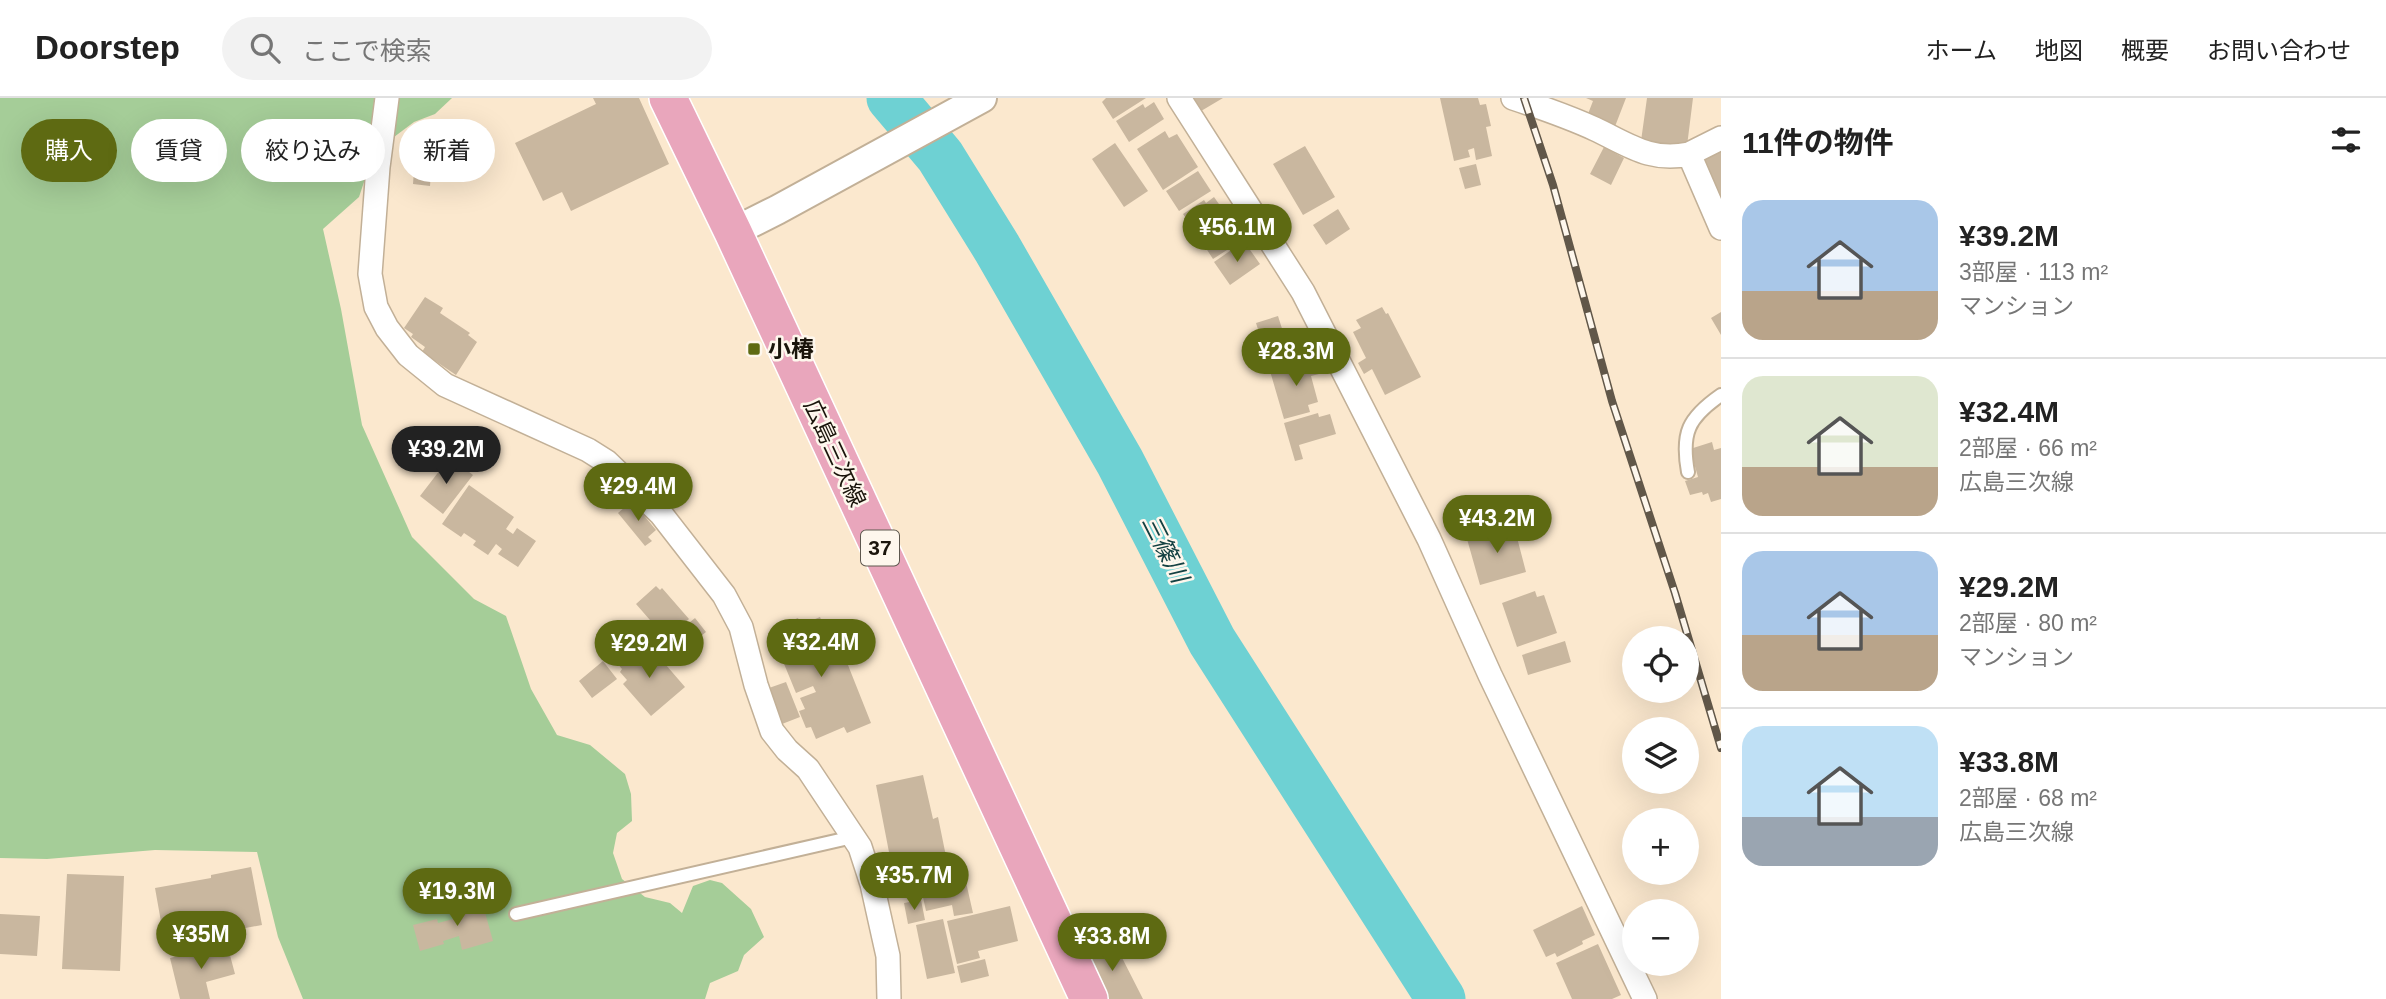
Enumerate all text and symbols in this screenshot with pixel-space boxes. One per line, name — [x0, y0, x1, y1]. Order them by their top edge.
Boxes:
search box — [222, 17, 712, 80]
text: Doorstep — [35, 29, 180, 66]
icon: search — [246, 29, 284, 67]
text: ここで検索 — [302, 36, 432, 66]
text: ホーム — [1926, 37, 1997, 64]
text: 地図 — [2035, 37, 2083, 64]
text: 概要 — [2121, 37, 2169, 64]
text: お問い合わせ — [2207, 37, 2351, 64]
chip: 購入 — [21, 119, 117, 182]
chip: 賃貸 — [131, 119, 227, 182]
chip: 絞り込み — [241, 119, 385, 182]
chip: 新着 — [399, 119, 495, 182]
icon: filters — [2327, 121, 2365, 159]
text: 11件の物件 — [1742, 126, 1894, 159]
pin: ¥56.1M — [1180, 204, 1294, 264]
text: ¥56.1M — [1199, 214, 1275, 240]
text: ¥39.2M — [1959, 219, 2059, 252]
icon: home — [1798, 228, 1882, 312]
text: 3部屋 · 113 m² — [1959, 259, 2108, 285]
text: マンション — [1959, 293, 2074, 319]
pin: ¥28.3M — [1239, 328, 1353, 388]
place label: 小椿 — [768, 336, 814, 362]
text: ¥28.3M — [1258, 338, 1334, 364]
marker: 小椿 — [746, 341, 762, 357]
street label: 広島三次線 — [799, 395, 871, 511]
text: ¥32.4M — [1959, 395, 2059, 428]
icon: home — [1798, 404, 1882, 488]
pin: ¥39.2M — [389, 426, 503, 486]
text: 2部屋 · 66 m² — [1959, 435, 2097, 461]
text: ¥39.2M — [408, 436, 484, 462]
pin: ¥29.4M — [581, 464, 695, 523]
text: 広島三次線 — [1959, 469, 2074, 495]
text: ¥29.4M — [600, 473, 676, 499]
pin: ¥43.2M — [1440, 496, 1554, 555]
text: ¥43.2M — [1459, 505, 1535, 531]
water label: 三篠川 — [1137, 511, 1195, 590]
road number: 37 — [861, 531, 899, 566]
text: ¥29.2M — [1959, 570, 2059, 603]
icon: home — [1798, 579, 1882, 663]
text: 2部屋 · 80 m² — [1959, 610, 2097, 636]
pin: ¥29.2M — [592, 620, 706, 680]
pin: ¥32.4M — [764, 620, 878, 679]
map controls — [1622, 626, 1699, 976]
button: locate — [1622, 626, 1699, 703]
text: ¥32.4M — [783, 629, 859, 655]
text: ¥29.2M — [611, 630, 687, 656]
text: マンション — [1959, 644, 2074, 670]
button: layers — [1622, 717, 1699, 794]
text: ¥33.8M — [1959, 745, 2059, 778]
icon: home — [1798, 754, 1882, 838]
text: 2部屋 · 68 m² — [1959, 785, 2097, 811]
button: + — [1622, 808, 1699, 885]
text: 広島三次線 — [1959, 819, 2074, 845]
pin: ¥35.7M — [857, 852, 971, 912]
text: ¥35.7M — [876, 862, 952, 888]
pin: ¥19.3M — [400, 868, 514, 928]
text: ¥19.3M — [419, 878, 495, 904]
button: − — [1622, 899, 1699, 976]
pin: ¥35M — [160, 912, 242, 971]
pin: ¥33.8M — [1055, 914, 1169, 973]
text: ¥35M — [172, 921, 230, 947]
text: ¥33.8M — [1074, 923, 1150, 949]

